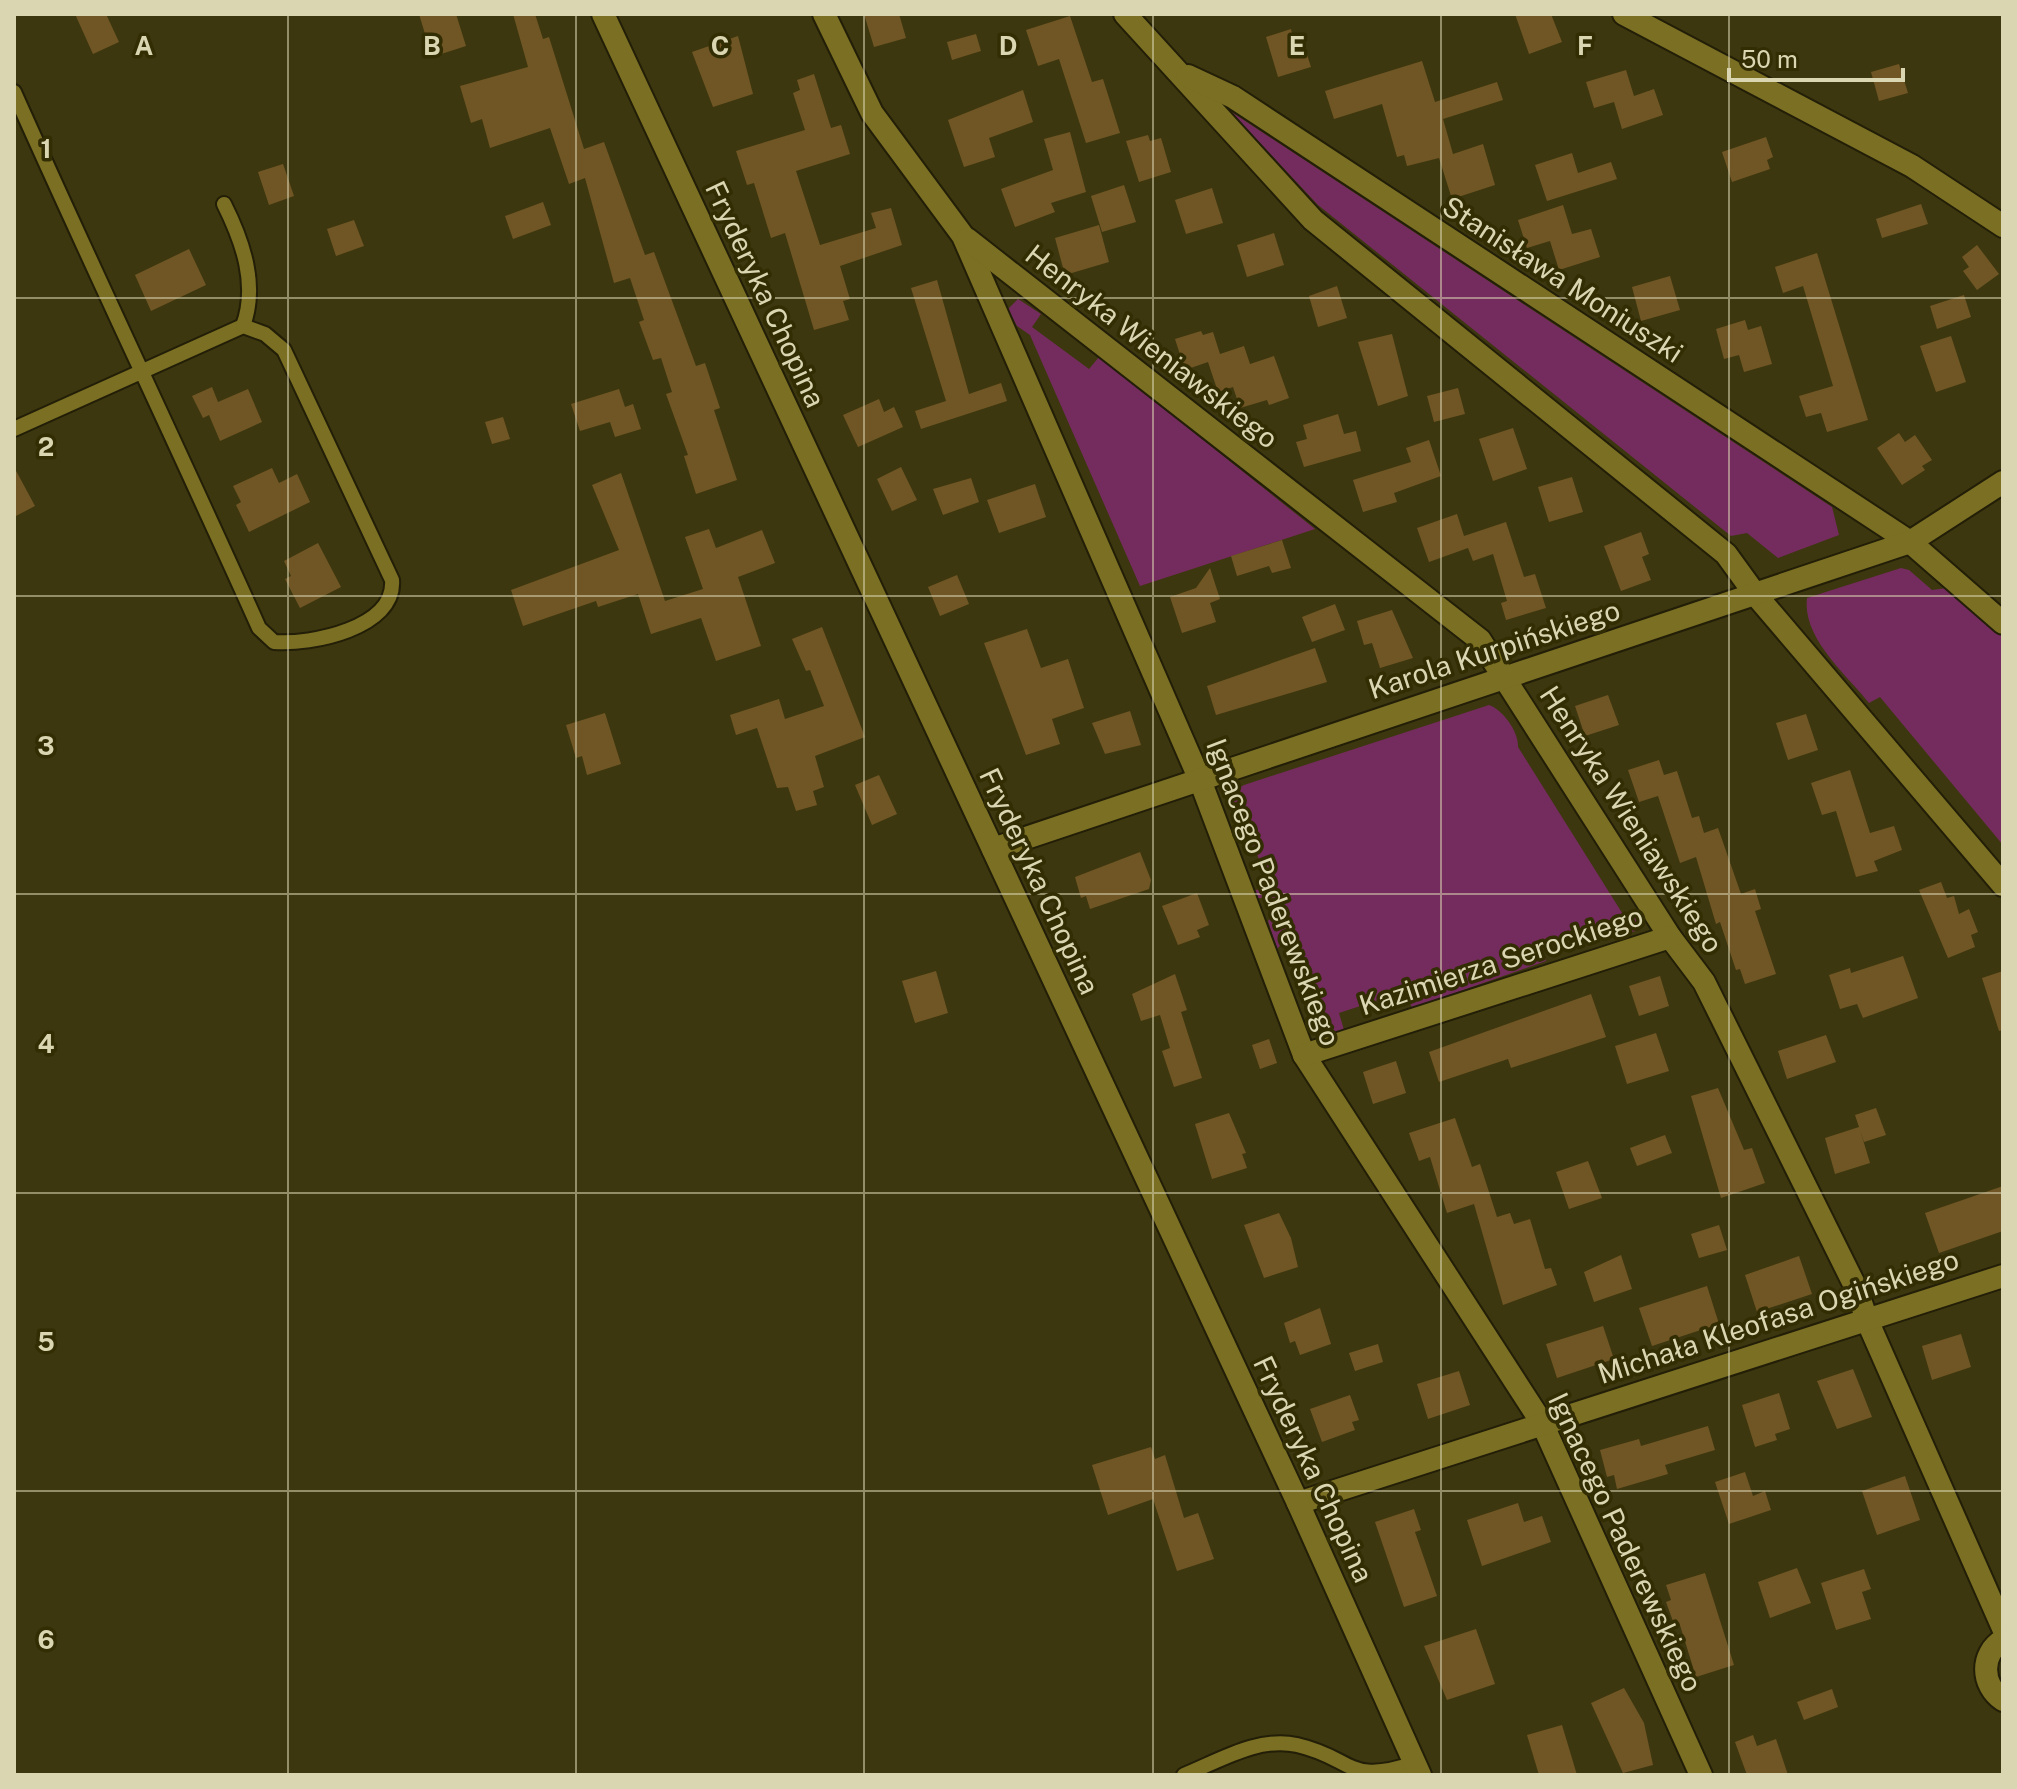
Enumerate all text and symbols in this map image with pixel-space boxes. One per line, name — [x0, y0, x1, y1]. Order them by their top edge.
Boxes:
text: A — [135, 30, 154, 61]
text: B — [423, 30, 441, 61]
text: C — [711, 30, 729, 61]
text: D — [999, 30, 1017, 61]
text: E — [1289, 30, 1305, 61]
text: F — [1577, 30, 1593, 61]
scale bar — [1729, 32, 1903, 82]
text: 50 m — [1741, 45, 1798, 73]
text: 1 — [40, 133, 52, 164]
street label: Fryderyka Chopina — [699, 176, 833, 412]
street label: Stanisława Moniuszki — [1437, 189, 1689, 369]
street label: Henryka Wieniawskiego — [1019, 237, 1285, 455]
text: 2 — [38, 431, 54, 462]
street label: Karola Kurpińskiego — [1364, 593, 1624, 705]
street label: Henryka Wieniawskiego — [1533, 680, 1731, 958]
text: 3 — [37, 730, 55, 761]
street label: Ignacego Paderewskiego — [1200, 734, 1348, 1050]
street label: Fryderyka Chopina — [973, 763, 1107, 999]
street label: Kazimierza Serockiego — [1355, 899, 1647, 1021]
text: 4 — [37, 1028, 55, 1059]
street label: Michała Kleofasa Ogińskiego — [1593, 1242, 1963, 1390]
text: 5 — [37, 1326, 55, 1357]
street label: Fryderyka Chopina — [1247, 1351, 1381, 1587]
street label: Ignacego Paderewskiego — [1542, 1387, 1710, 1697]
text: 6 — [37, 1624, 55, 1655]

